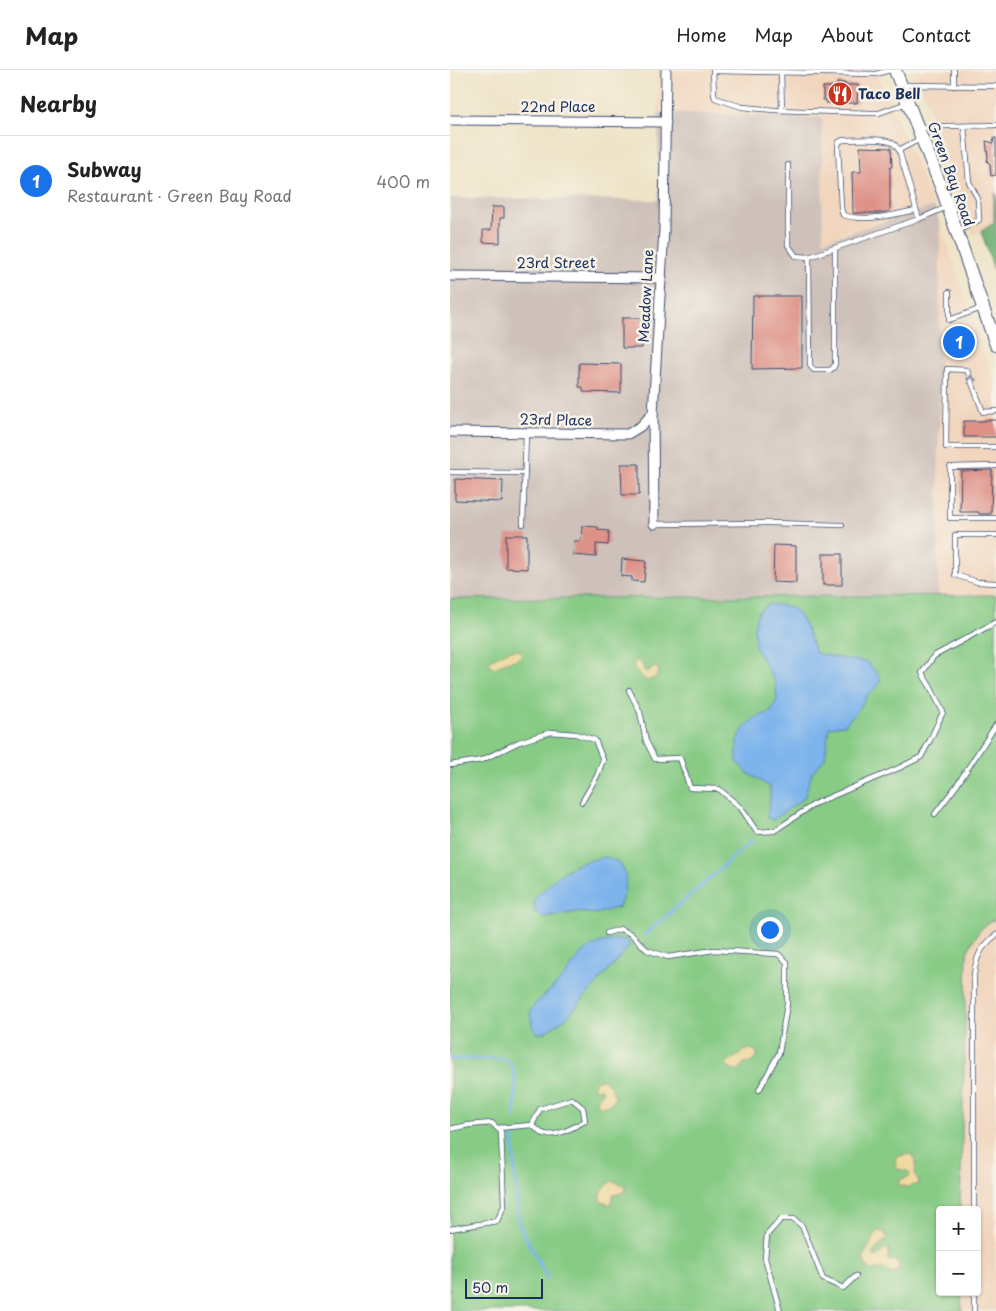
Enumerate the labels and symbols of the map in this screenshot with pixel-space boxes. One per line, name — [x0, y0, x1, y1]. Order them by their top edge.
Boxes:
restaurant icon: Taco Bell — [827, 81, 853, 107]
place label: Taco Bell — [858, 83, 920, 104]
street label: 22nd Place — [521, 96, 595, 117]
street label: Green Bay Road — [923, 119, 980, 229]
street label: Meadow Lane — [633, 249, 658, 343]
street label: 23rd Street — [517, 252, 596, 273]
pin: 1 — [943, 323, 975, 361]
one-way arrow — [967, 375, 977, 384]
street label: 23rd Place — [520, 408, 593, 431]
your location — [757, 917, 783, 943]
scale bar — [465, 1276, 542, 1299]

